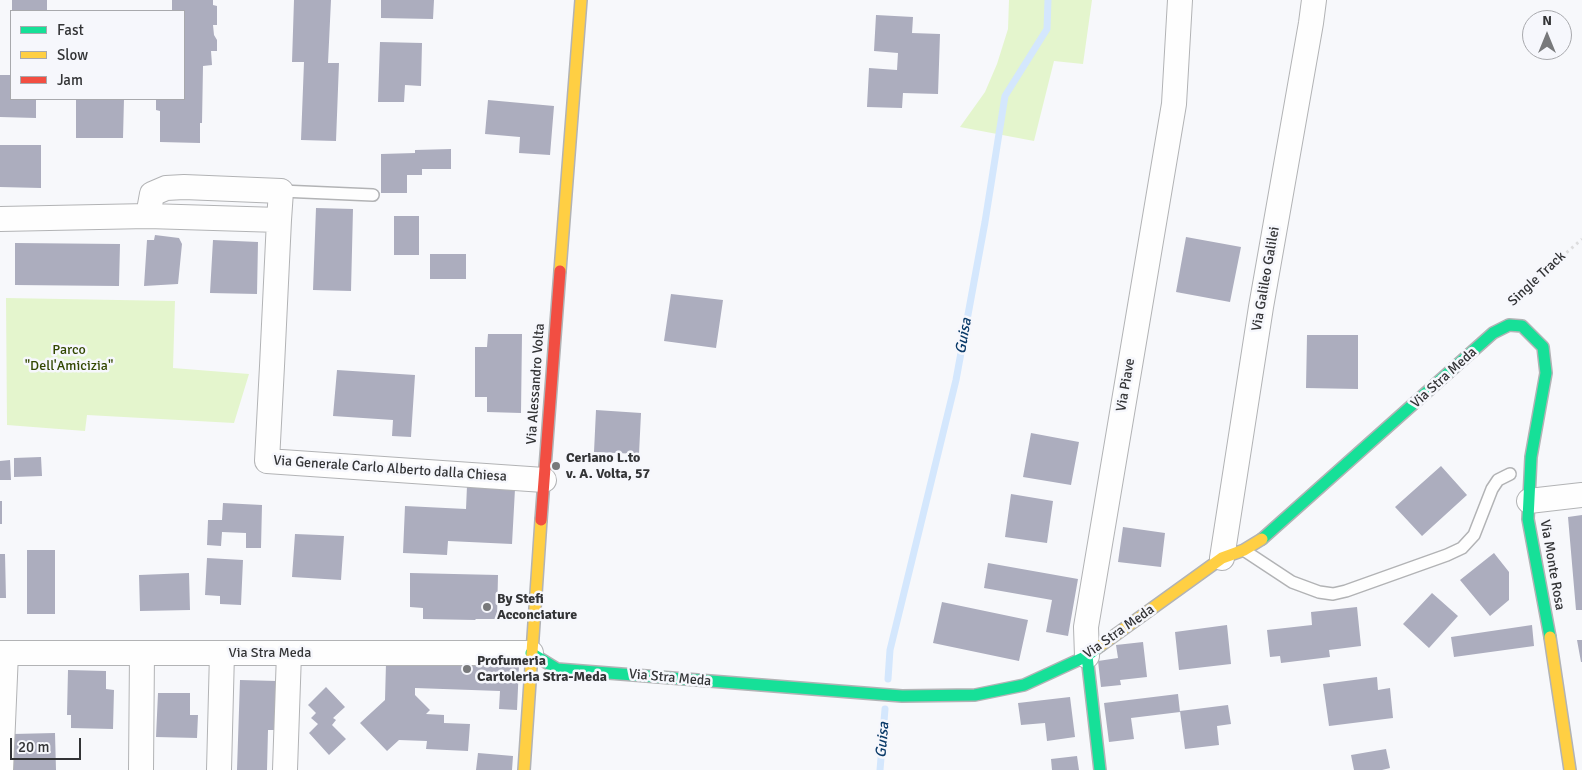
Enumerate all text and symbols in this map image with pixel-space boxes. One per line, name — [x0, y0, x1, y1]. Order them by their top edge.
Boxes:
legend — [10, 10, 185, 100]
north arrow — [1522, 10, 1572, 60]
text: N — [1542, 12, 1552, 29]
text: Fast — [57, 21, 84, 39]
text: Slow — [57, 46, 88, 64]
text: Jam — [57, 71, 83, 89]
street label: Via Galileo Galilei — [1249, 225, 1283, 333]
street label: Single Track — [1505, 248, 1569, 310]
water label: Guisa — [952, 317, 976, 355]
street label: Via Alessandro Volta — [523, 323, 549, 445]
park label: Parco "Dell'Amicizia" — [25, 342, 113, 374]
street label: Via Stra Meda — [1408, 344, 1480, 412]
street label: Via Piave — [1113, 357, 1139, 413]
place label: Ceriano L.to v. A. Volta, 57 — [566, 450, 650, 482]
street label: Via Generale Carlo Alberto dalla Chiesa — [273, 452, 507, 486]
marker: Ceriano L.to v. A. Volta, 57 — [550, 460, 562, 472]
street label: Via Monte Rosa — [1536, 518, 1568, 612]
place label: By Stefi Acconciature — [497, 591, 577, 624]
marker: By Stefi Acconciature — [481, 601, 493, 613]
street label: Via Stra Meda — [1080, 601, 1158, 663]
street label: Via Stra Meda — [229, 645, 311, 661]
place label: Profumeria Cartoleria Stra-Meda — [477, 653, 607, 686]
marker: Profumeria Cartoleria Stra-Meda — [461, 663, 473, 675]
street label: Via Stra Meda — [628, 666, 712, 690]
water label: Guisa — [872, 721, 894, 759]
scale bar — [12, 728, 84, 760]
text: 20 m — [18, 738, 49, 756]

